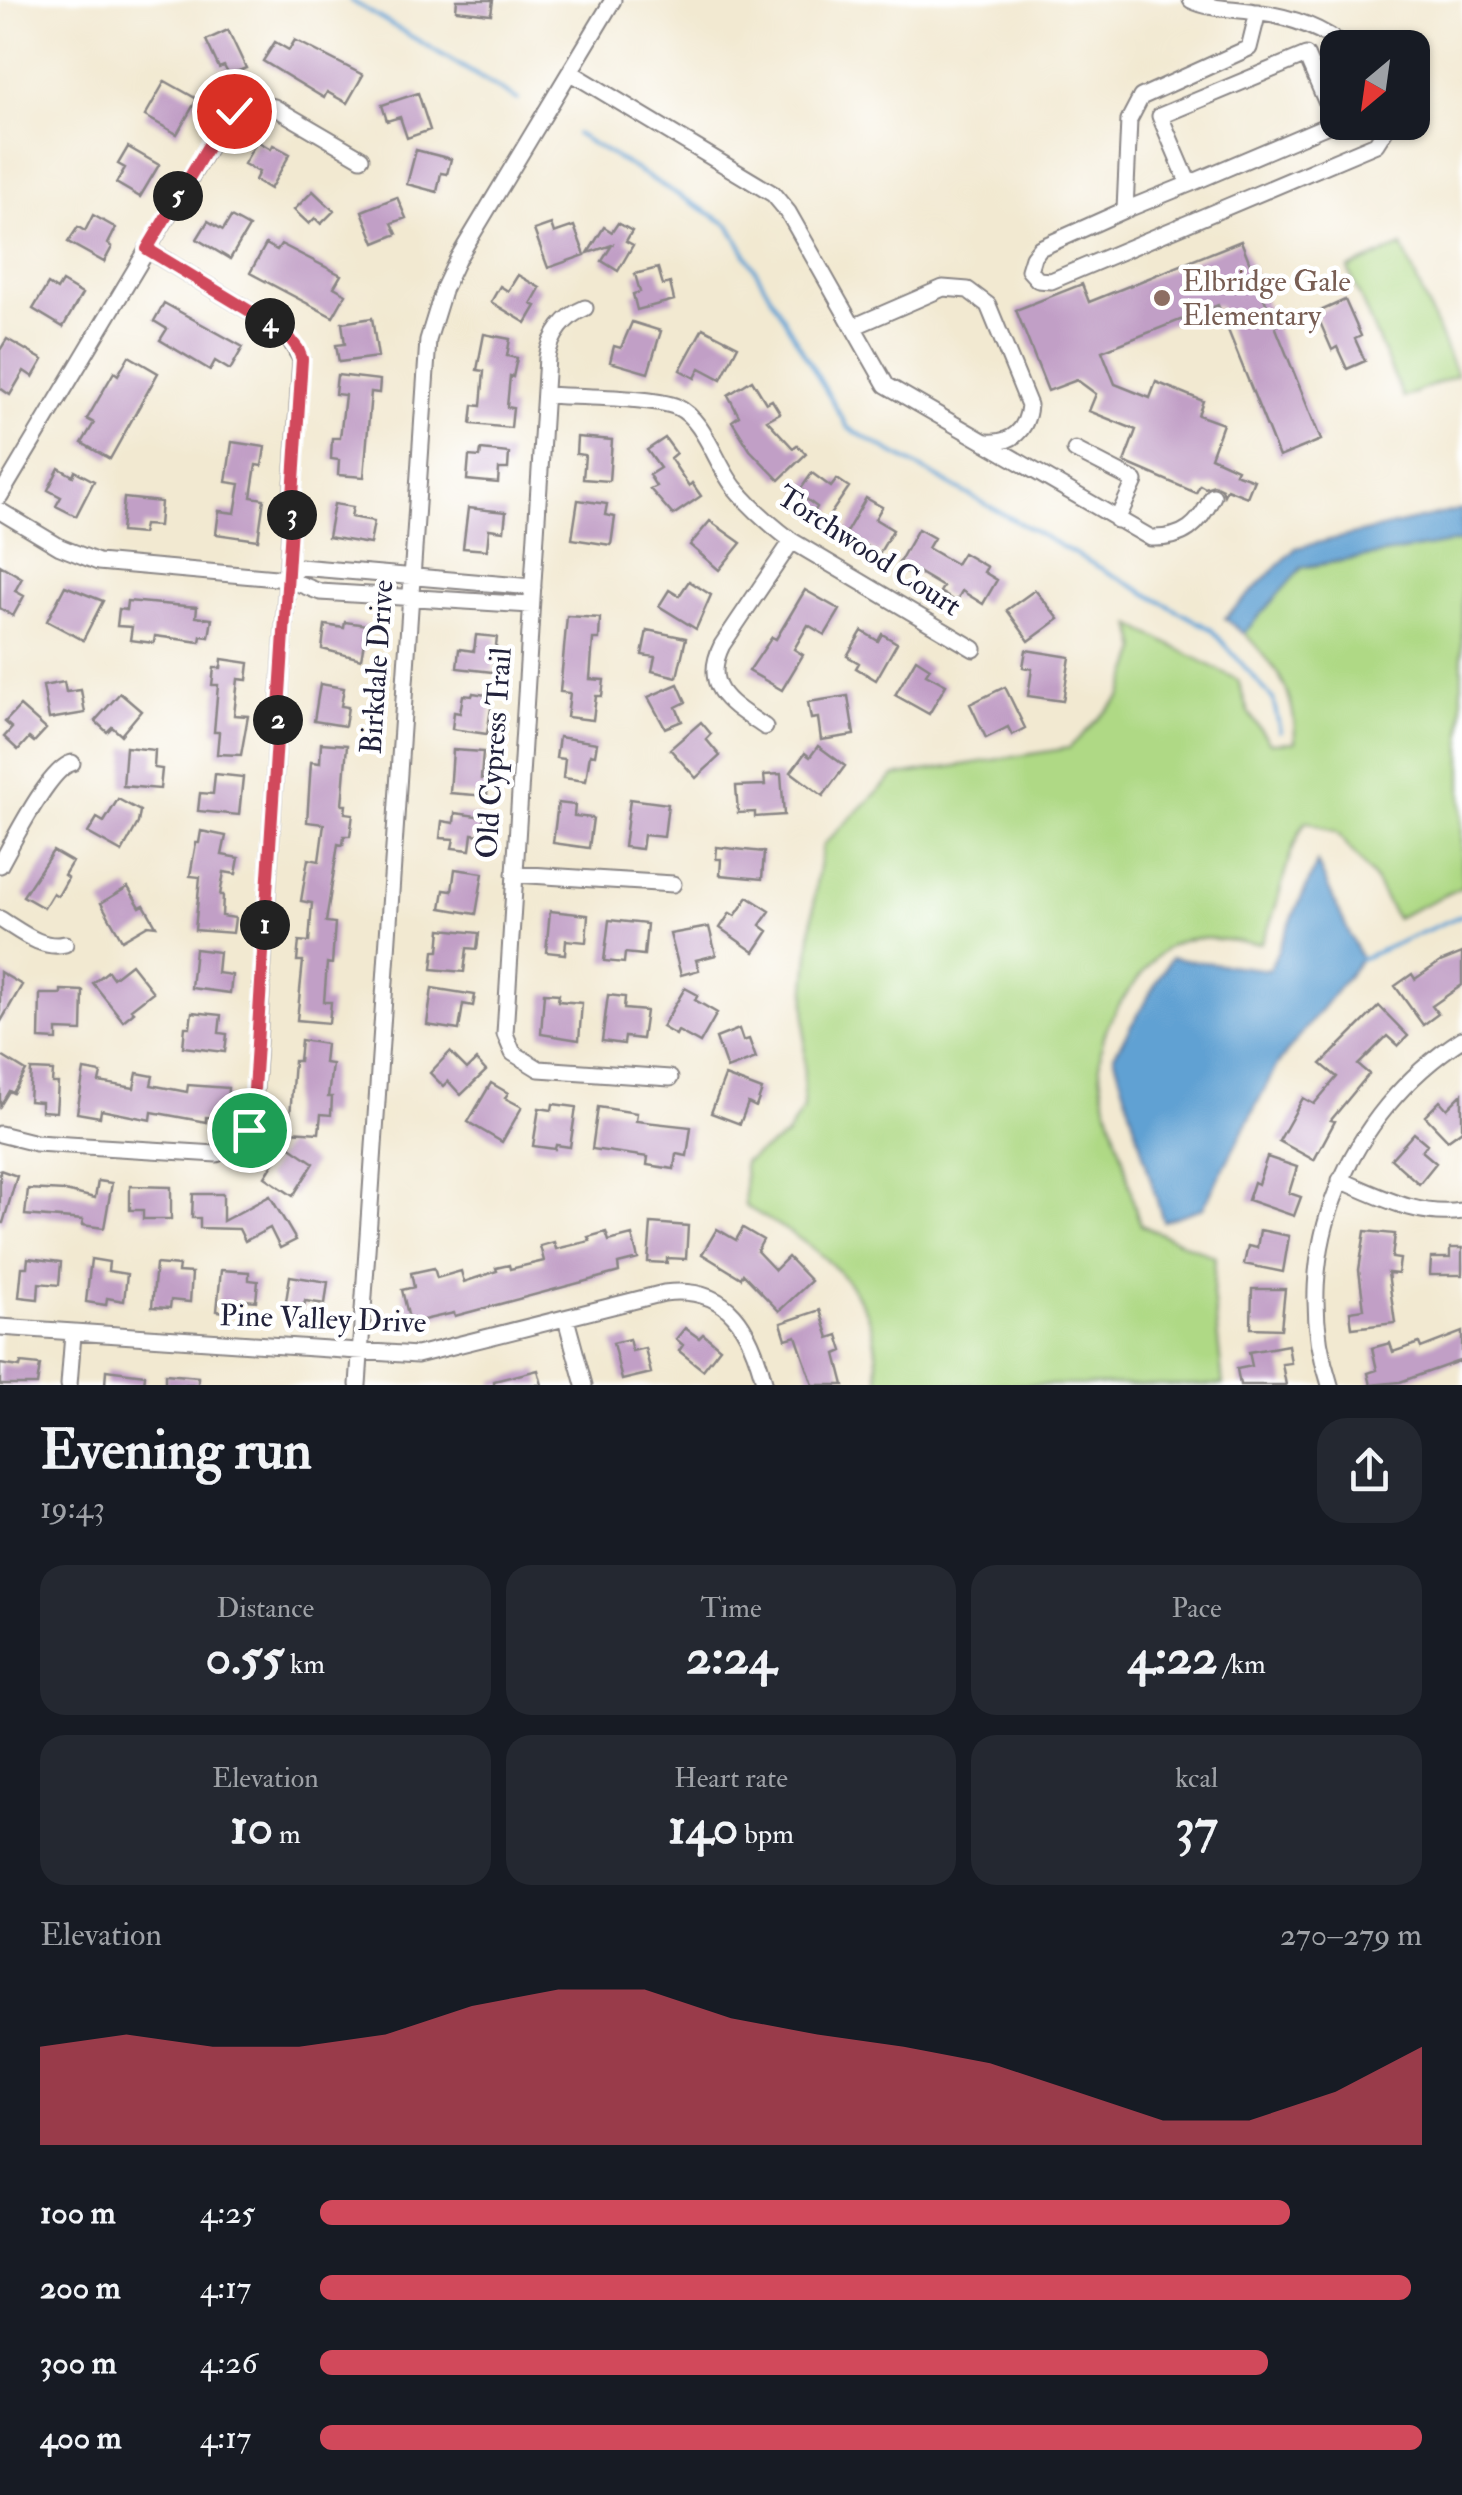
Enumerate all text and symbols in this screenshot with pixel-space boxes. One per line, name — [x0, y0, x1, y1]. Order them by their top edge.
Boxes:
north arrow — [1320, 30, 1430, 140]
map controls — [1320, 30, 1430, 140]
pin — [192, 69, 277, 154]
icon: check — [207, 84, 262, 139]
pin: 5 — [153, 171, 203, 221]
text: 5 — [172, 178, 184, 213]
place label: Elbridge Gale Elementary — [1182, 263, 1351, 334]
marker: Elbridge Gale Elementary — [1151, 287, 1173, 309]
pin: 4 — [245, 298, 295, 348]
text: 4 — [262, 305, 278, 340]
street label: Torchwood Court — [770, 478, 968, 625]
pin: 3 — [267, 490, 317, 540]
text: 3 — [287, 497, 297, 532]
street label: Birkdale Drive — [352, 579, 402, 755]
street label: Old Cypress Trail — [468, 646, 520, 860]
pin: 2 — [253, 695, 303, 745]
text: 2 — [271, 702, 285, 737]
pin: 1 — [240, 900, 290, 950]
text: 1 — [260, 907, 270, 942]
pin — [207, 1088, 292, 1173]
icon: arrive — [222, 1103, 277, 1158]
street label: Pine Valley Drive — [219, 1297, 427, 1341]
text: Evening run — [40, 1416, 312, 1485]
button: share — [1317, 1418, 1422, 1523]
text: 19:43 — [40, 1488, 105, 1528]
text: Distance — [216, 1591, 314, 1626]
text: Time — [700, 1591, 762, 1626]
text: Pace — [1172, 1591, 1222, 1626]
text: 0.55 — [206, 1626, 284, 1689]
text: 2:24 — [686, 1626, 776, 1689]
text: 4:22 — [1128, 1626, 1218, 1689]
text: km — [284, 1647, 325, 1682]
text: /km — [1218, 1647, 1266, 1682]
text: Elevation — [212, 1761, 319, 1796]
text: Heart rate — [674, 1761, 788, 1796]
text: kcal — [1175, 1761, 1218, 1796]
text: 10 — [230, 1796, 273, 1859]
text: 140 — [668, 1796, 738, 1859]
text: 37 — [1176, 1796, 1218, 1859]
text: m — [273, 1817, 301, 1852]
text: bpm — [738, 1817, 794, 1852]
text: Elevation — [40, 1915, 162, 1955]
text: 270–279 m — [1280, 1915, 1422, 1955]
text: 100 m — [40, 2193, 116, 2233]
text: 4:25 — [200, 2193, 255, 2233]
text: 200 m — [40, 2268, 121, 2308]
text: 4:17 — [200, 2268, 251, 2308]
text: 300 m — [40, 2343, 117, 2383]
text: 4:26 — [200, 2343, 258, 2383]
text: 400 m — [40, 2418, 122, 2458]
text: 4:17 — [200, 2418, 251, 2458]

